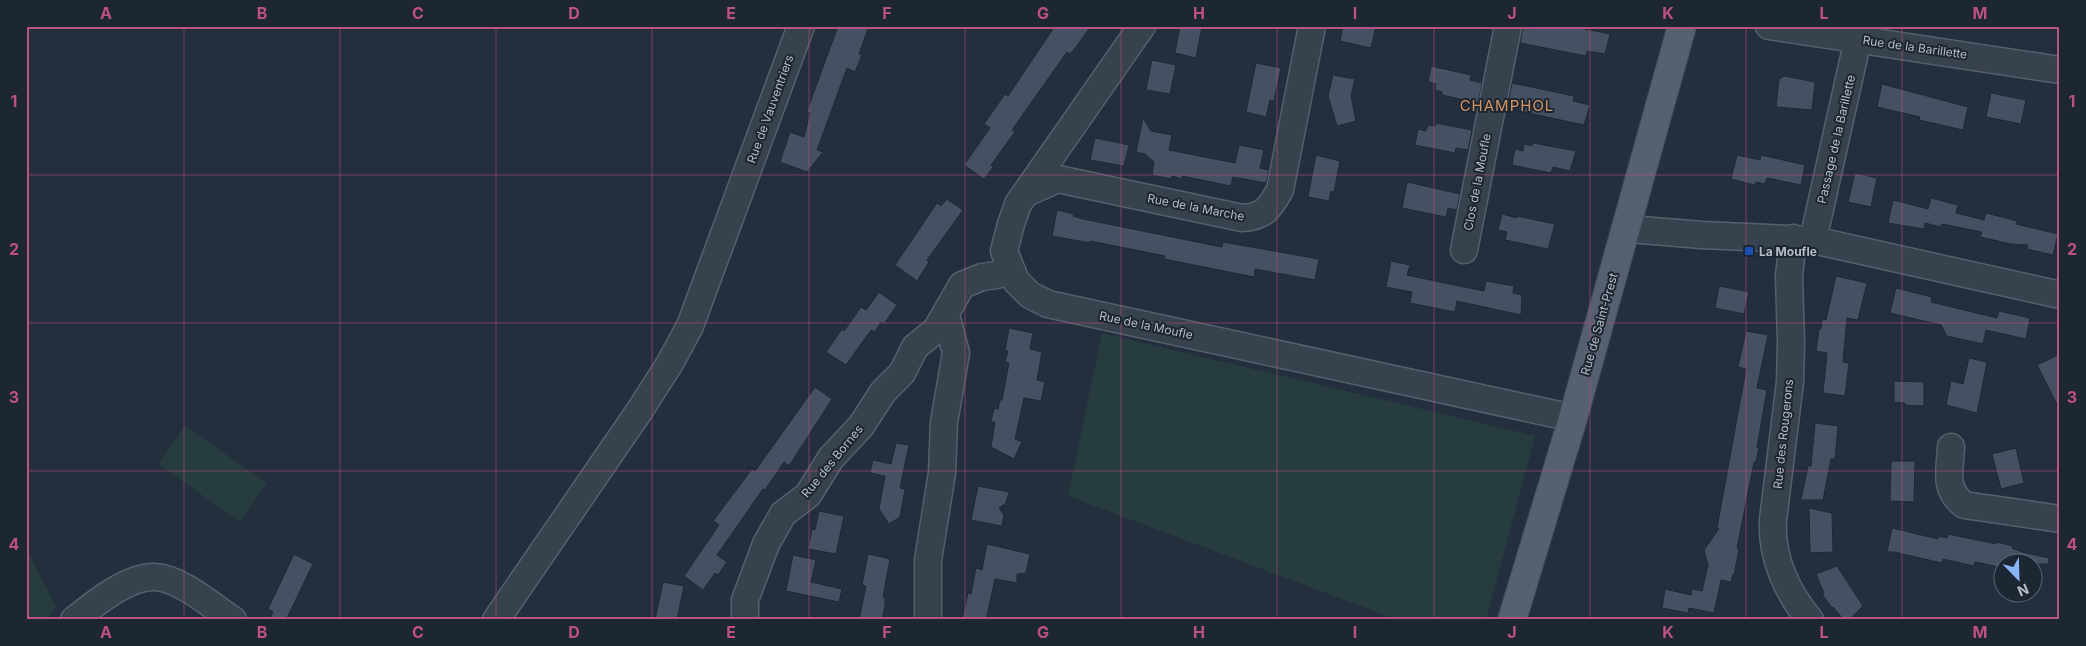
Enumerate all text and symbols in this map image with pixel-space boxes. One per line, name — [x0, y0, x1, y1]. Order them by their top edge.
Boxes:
text: A — [100, 3, 112, 23]
text: B — [257, 3, 267, 23]
text: C — [412, 3, 424, 23]
text: D — [568, 3, 580, 23]
text: E — [726, 3, 736, 23]
text: F — [882, 3, 892, 23]
text: G — [1037, 3, 1049, 23]
text: H — [1193, 3, 1205, 23]
text: I — [1353, 3, 1357, 23]
text: J — [1507, 3, 1517, 23]
text: K — [1662, 3, 1674, 23]
text: L — [1819, 3, 1829, 23]
text: M — [1973, 3, 1987, 23]
street label: Rue de la Barillette — [1862, 32, 1968, 62]
street label: Rue de Vauventriers — [743, 53, 797, 165]
street label: Passage de la Barillette — [1814, 73, 1858, 205]
text: 1 — [11, 91, 17, 111]
text: 1 — [2069, 91, 2075, 111]
district label: CHAMPHOL — [1460, 96, 1554, 115]
street label: Clos de la Moufle — [1460, 132, 1494, 232]
street label: Rue de la Marche — [1146, 190, 1246, 224]
text: 2 — [9, 239, 19, 259]
text: 2 — [2067, 239, 2077, 259]
place label: La Moufle — [1759, 244, 1817, 259]
marker: La Moufle — [1743, 245, 1755, 257]
street label: Rue de Saint-Prest — [1577, 271, 1621, 377]
street label: Rue de la Moufle — [1098, 308, 1194, 342]
street label: Rue des Rougerons — [1770, 378, 1796, 490]
text: 3 — [9, 387, 19, 407]
text: 3 — [2067, 387, 2077, 407]
street label: Rue des Bornes — [798, 422, 866, 500]
text: 4 — [9, 534, 20, 554]
text: 4 — [2067, 534, 2078, 554]
north arrow — [1994, 554, 2044, 604]
text: N — [2015, 581, 2032, 600]
text: A — [100, 622, 112, 642]
text: B — [257, 622, 267, 642]
text: C — [412, 622, 424, 642]
text: D — [568, 622, 580, 642]
text: E — [726, 622, 736, 642]
text: F — [882, 622, 892, 642]
text: G — [1037, 622, 1049, 642]
text: H — [1193, 622, 1205, 642]
text: I — [1353, 622, 1357, 642]
text: J — [1507, 622, 1517, 642]
text: K — [1662, 622, 1674, 642]
text: L — [1819, 622, 1829, 642]
text: M — [1973, 622, 1987, 642]

